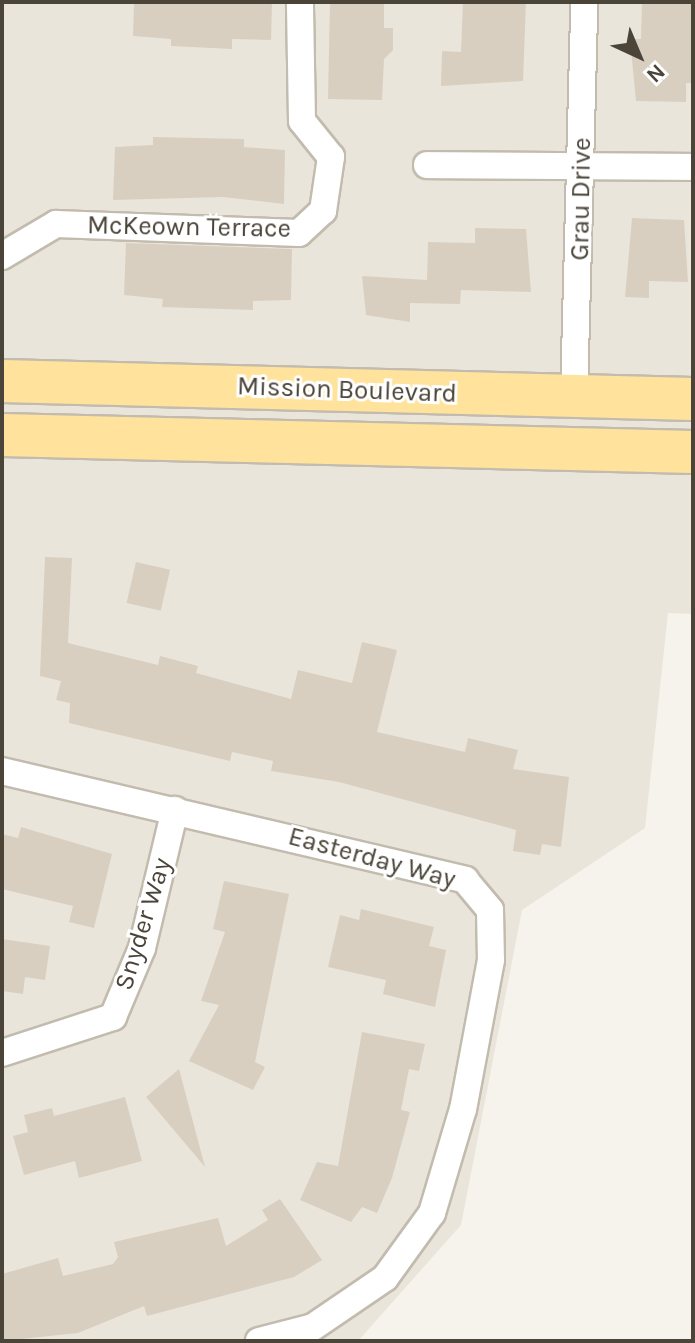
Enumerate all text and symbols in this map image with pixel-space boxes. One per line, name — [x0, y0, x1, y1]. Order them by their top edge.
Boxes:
north arrow — [599, 16, 679, 96]
text: N — [641, 58, 670, 88]
street label: Grau Drive — [564, 137, 598, 261]
street label: McKeown Terrace — [87, 210, 291, 244]
street label: Mission Boulevard — [237, 371, 457, 409]
street label: Easterday Way — [285, 821, 459, 895]
street label: Snyder Way — [108, 854, 178, 994]

